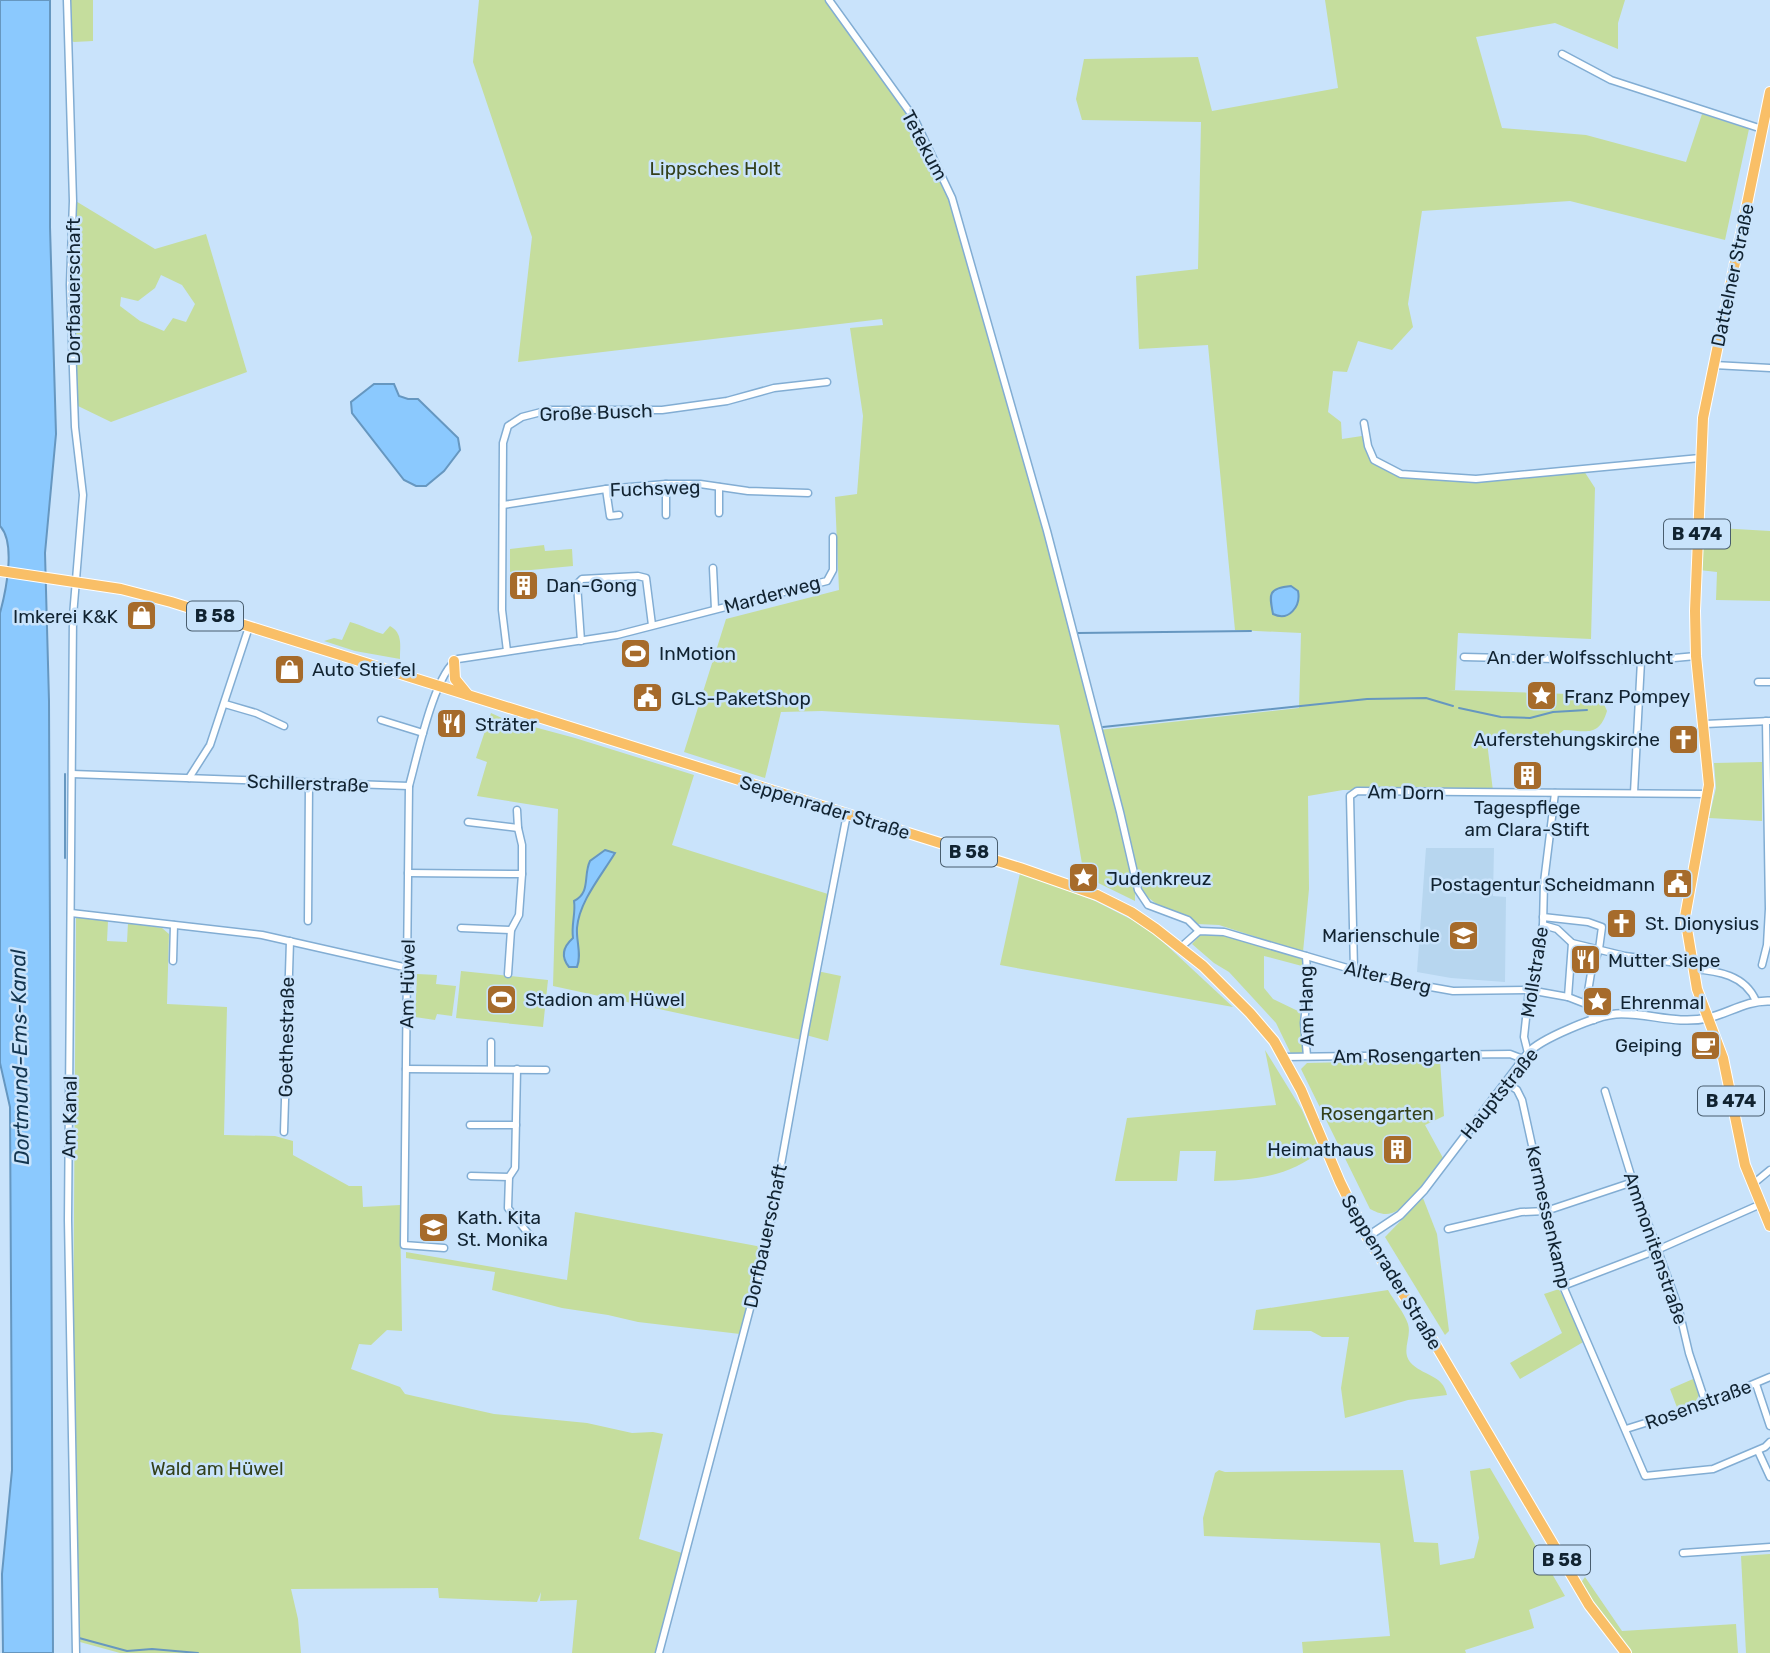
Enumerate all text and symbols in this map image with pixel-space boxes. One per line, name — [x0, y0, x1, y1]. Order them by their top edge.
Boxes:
street label: Tetekum — [897, 106, 953, 184]
park label: Lippsches Holt — [649, 157, 781, 180]
street label: Dattelner Straße — [1706, 201, 1759, 349]
street label: Dorfbauerschaft — [62, 217, 85, 364]
street label: Große Busch — [539, 399, 653, 426]
street label: Fuchsweg — [609, 475, 701, 502]
road number: B 474 — [1664, 520, 1730, 548]
building icon: Dan-Gong — [506, 568, 540, 602]
street label: Marderweg — [721, 571, 823, 618]
place label: Dan-Gong — [546, 574, 637, 597]
shop icon: Imkerei K&K — [124, 599, 158, 633]
road number: B 58 — [187, 602, 243, 630]
place label: Imkerei K&K — [13, 605, 119, 628]
sports icon: InMotion — [619, 636, 653, 670]
place label: InMotion — [659, 642, 736, 665]
street label: An der Wolfsschlucht — [1487, 646, 1674, 669]
shop icon: Auto Stiefel — [272, 652, 306, 686]
place label: Auto Stiefel — [312, 658, 416, 681]
place icon: Franz Pompey — [1524, 679, 1558, 713]
public building icon: GLS-PaketShop — [631, 681, 665, 715]
place label: Franz Pompey — [1564, 685, 1690, 708]
place label: GLS-PaketShop — [671, 687, 811, 710]
restaurant icon: Sträter — [435, 707, 469, 741]
place label: Sträter — [475, 713, 538, 736]
church icon: Auferstehungskirche — [1666, 722, 1700, 756]
place label: Auferstehungskirche — [1474, 728, 1660, 751]
building icon: Tagespflege am Clara-Stift — [1510, 759, 1544, 793]
street label: Schillerstraße — [247, 770, 369, 797]
street label: Seppenrader Straße — [737, 771, 913, 844]
street label: Am Dorn — [1367, 780, 1445, 805]
place label: Tagespflege am Clara-Stift — [1465, 796, 1590, 841]
road number: B 58 — [941, 838, 997, 866]
place icon: Judenkreuz — [1066, 861, 1100, 895]
place label: Judenkreuz — [1106, 867, 1211, 890]
public building icon: Postagentur Scheidmann — [1661, 867, 1695, 901]
place label: Postagentur Scheidmann — [1430, 873, 1655, 896]
church icon: St. Dionysius — [1605, 906, 1639, 940]
place label: St. Dionysius — [1645, 912, 1759, 935]
school or university icon: Marienschule — [1446, 918, 1480, 952]
place label: Marienschule — [1322, 924, 1440, 947]
street label: Mollstraße — [1516, 925, 1553, 1019]
street label: Am Hüwel — [395, 939, 420, 1029]
restaurant icon: Mutter Siepe — [1568, 943, 1602, 977]
water label: Dortmund-Ems-Kanal — [5, 948, 34, 1165]
place label: Mutter Siepe — [1608, 949, 1721, 972]
street label: Alter Berg — [1342, 956, 1434, 999]
street label: Am Hang — [1294, 965, 1319, 1047]
street label: Goethestraße — [274, 977, 299, 1097]
sports icon: Stadion am Hüwel — [485, 982, 519, 1016]
place icon: Ehrenmal — [1580, 985, 1614, 1019]
place label: Stadion am Hüwel — [525, 988, 685, 1011]
place label: Ehrenmal — [1620, 991, 1704, 1014]
cafe icon: Geiping — [1688, 1028, 1722, 1062]
place label: Geiping — [1615, 1034, 1682, 1057]
street label: Am Rosengarten — [1333, 1043, 1481, 1068]
street label: Hauptstraße — [1456, 1043, 1543, 1144]
street label: Am Kanal — [57, 1075, 82, 1159]
road number: B 474 — [1698, 1086, 1764, 1116]
park label: Rosengarten — [1320, 1102, 1434, 1125]
building icon: Heimathaus — [1380, 1132, 1414, 1166]
place label: Heimathaus — [1267, 1138, 1374, 1161]
street label: Kermessenkamp — [1521, 1143, 1576, 1291]
street label: Dorfbauerschaft — [739, 1162, 792, 1310]
street label: Ammonitenstraße — [1619, 1169, 1692, 1327]
street label: Seppenrader Straße — [1336, 1191, 1447, 1354]
place label: Kath. Kita St. Monika — [457, 1206, 548, 1251]
school or university icon: Kath. Kita St. Monika — [417, 1211, 451, 1245]
street label: Rosenstraße — [1642, 1375, 1755, 1434]
park label: Wald am Hüwel — [150, 1457, 284, 1480]
road number: B 58 — [1534, 1546, 1590, 1574]

